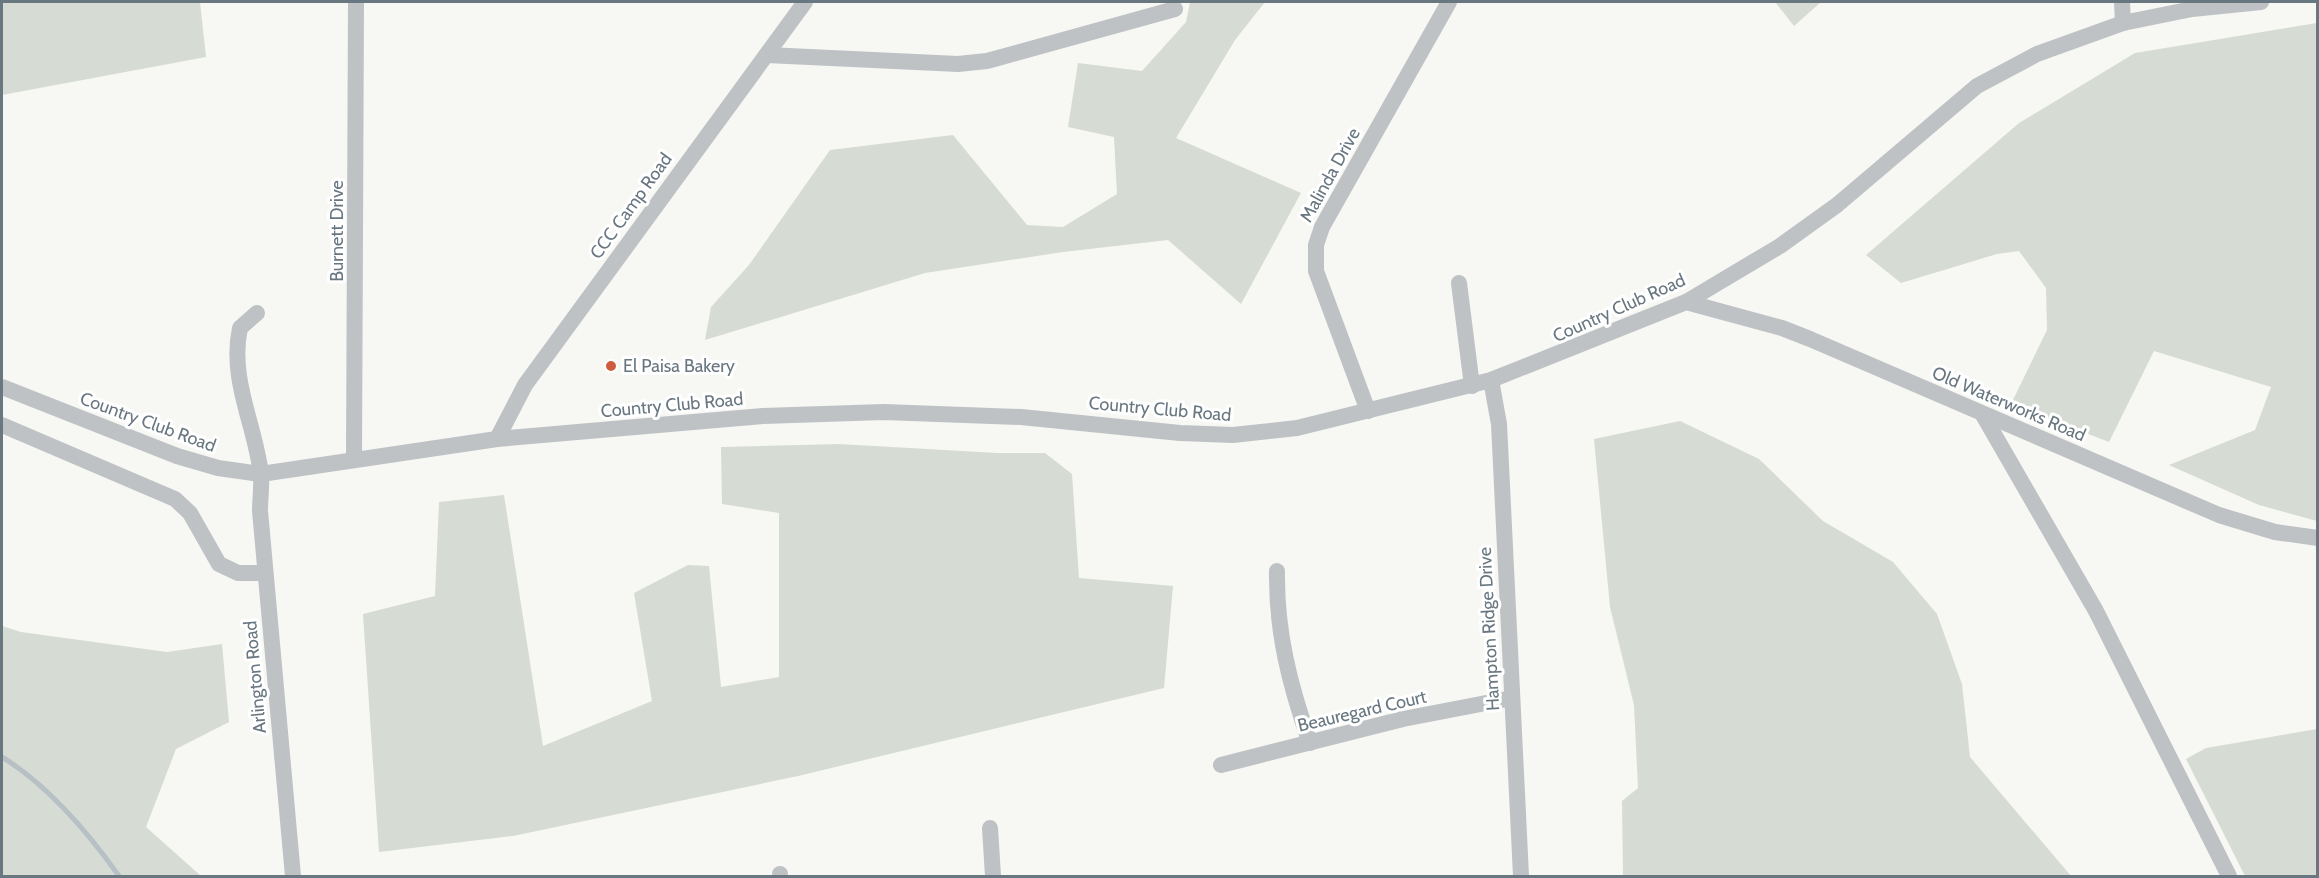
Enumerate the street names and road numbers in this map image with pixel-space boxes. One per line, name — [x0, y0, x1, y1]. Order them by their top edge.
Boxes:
street label: Malinda Drive — [1295, 124, 1365, 226]
street label: CCC Camp Road — [585, 149, 677, 263]
street label: Burnett Drive — [326, 180, 348, 282]
street label: Country Club Road — [1549, 269, 1689, 347]
street label: Old Waterworks Road — [1929, 362, 2089, 446]
street label: Country Club Road — [77, 387, 219, 457]
street label: Country Club Road — [600, 388, 744, 422]
street label: Country Club Road — [1088, 392, 1232, 426]
street label: Hampton Ridge Drive — [1474, 547, 1504, 711]
street label: Arlington Road — [239, 620, 271, 734]
street label: Beauregard Court — [1295, 685, 1429, 737]

